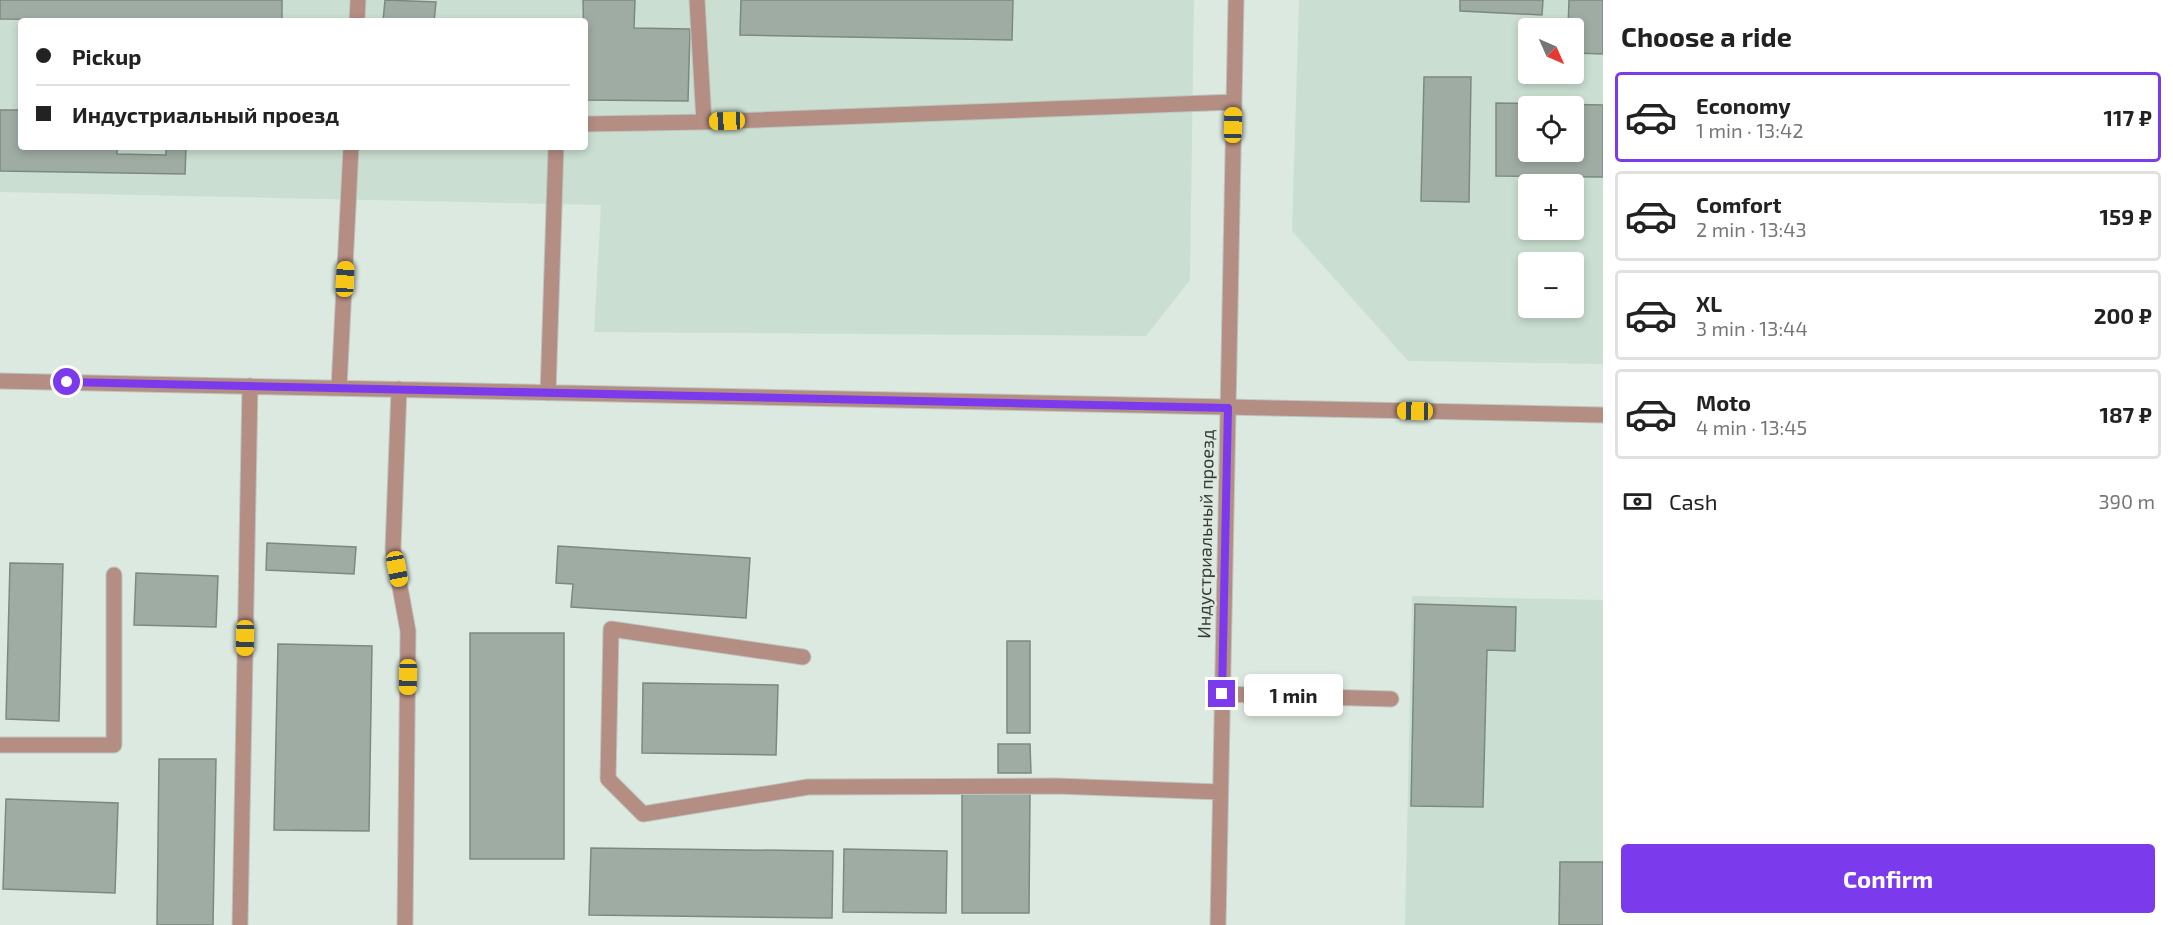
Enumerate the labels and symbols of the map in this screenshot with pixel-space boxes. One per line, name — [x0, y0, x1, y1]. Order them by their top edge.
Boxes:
north arrow — [1518, 18, 1584, 84]
car — [1224, 107, 1242, 143]
car — [709, 111, 745, 131]
car — [335, 261, 355, 297]
route start — [53, 368, 80, 395]
car — [1397, 402, 1433, 420]
street label: Индустриальный проезд — [1192, 429, 1218, 639]
car — [385, 550, 409, 588]
car — [236, 620, 254, 656]
car — [399, 659, 417, 695]
callout: 1 min — [1243, 673, 1342, 715]
route end — [1208, 680, 1235, 707]

